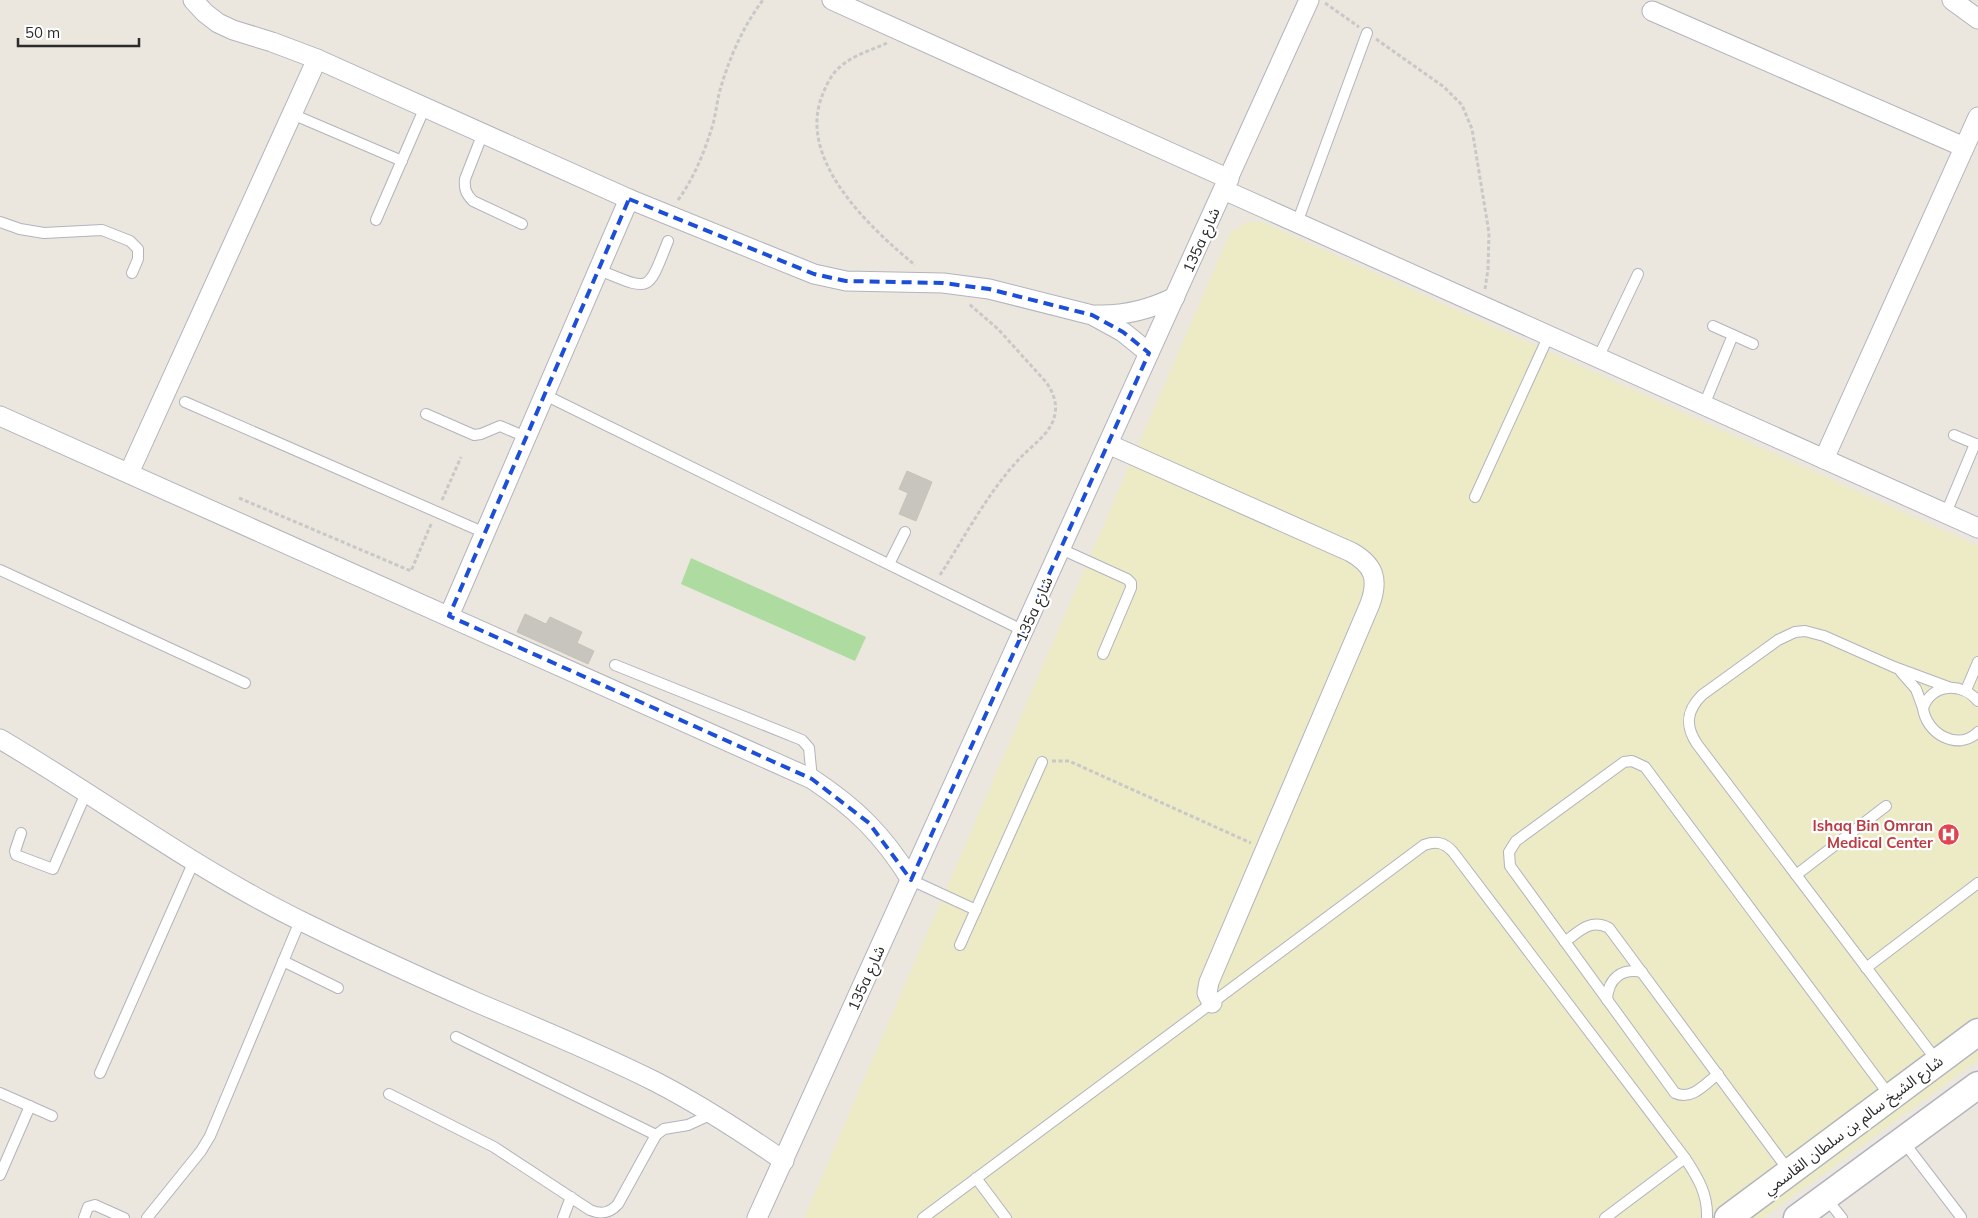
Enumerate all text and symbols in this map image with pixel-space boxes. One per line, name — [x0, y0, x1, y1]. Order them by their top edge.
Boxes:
scale bar — [18, 15, 139, 47]
text: 50 m — [25, 23, 60, 42]
street label: 135a شارع — [1178, 204, 1227, 277]
street label: 135a شارع — [1011, 573, 1060, 646]
place label: Ishaq Bin Omran Medical Center — [1813, 816, 1933, 852]
hospital icon: Ishaq Bin Omran Medical Center — [1937, 822, 1961, 846]
street label: 135a شارع — [843, 942, 892, 1015]
street label: شارع الشيخ سالم بن سلطان القاسمي — [1759, 1051, 1949, 1201]

